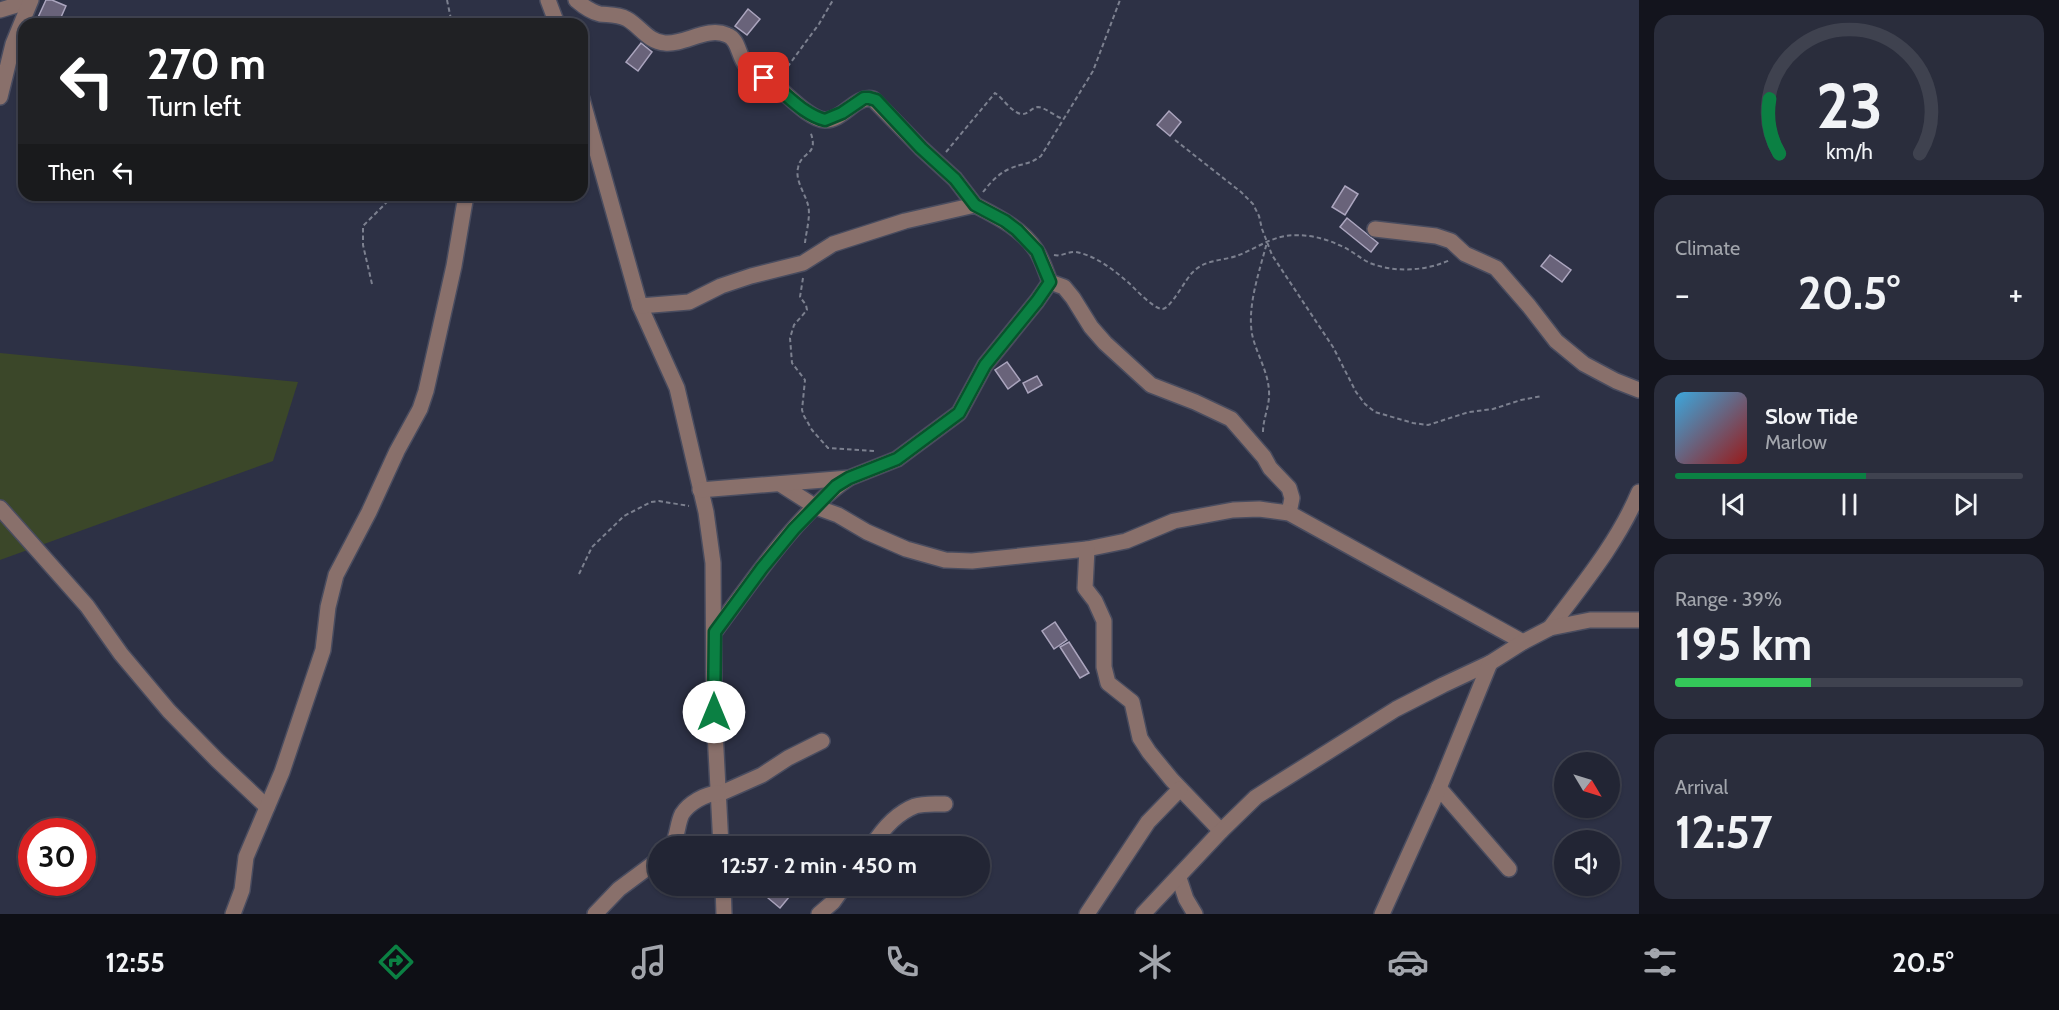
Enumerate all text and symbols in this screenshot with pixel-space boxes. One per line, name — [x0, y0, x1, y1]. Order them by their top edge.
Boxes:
text: 270 m — [147, 38, 266, 90]
icon: left — [48, 42, 126, 120]
pin — [738, 52, 789, 103]
icon: arrive — [747, 61, 780, 94]
text: 23 — [1816, 69, 1882, 145]
text: Turn left — [147, 90, 241, 123]
text: km/h — [1826, 139, 1872, 165]
icon: left — [107, 156, 140, 189]
text: Then — [48, 159, 95, 186]
text: Climate — [1675, 236, 1740, 260]
text: 20.5° — [1798, 266, 1900, 320]
text: − — [1675, 274, 1690, 314]
text: + — [2008, 274, 2023, 314]
text: Slow Tide — [1765, 403, 1858, 430]
text: Marlow — [1765, 430, 1827, 454]
icon: previous — [1717, 488, 1750, 521]
icon: pause — [1833, 488, 1866, 521]
icon: next — [1949, 488, 1982, 521]
text: Range · 39% — [1675, 587, 1782, 611]
text: 195 km — [1675, 617, 1812, 671]
position arrow — [682, 680, 746, 744]
north arrow — [1554, 752, 1620, 818]
map controls — [1554, 752, 1620, 896]
text: Arrival — [1675, 775, 1728, 799]
text: 12:57 — [1675, 805, 1773, 859]
speed limit sign: 30 — [18, 818, 96, 896]
button: sound — [1554, 830, 1620, 896]
text: 12:57 · 2 min · 450 m — [721, 852, 917, 879]
icon: directions — [375, 941, 417, 983]
icon: music — [628, 941, 670, 983]
icon: phone — [881, 941, 923, 983]
icon: climate — [1134, 941, 1176, 983]
icon: car — [1387, 941, 1429, 983]
icon: filters — [1639, 941, 1681, 983]
text: 12:55 — [105, 946, 165, 979]
text: 20.5° — [1892, 946, 1954, 979]

